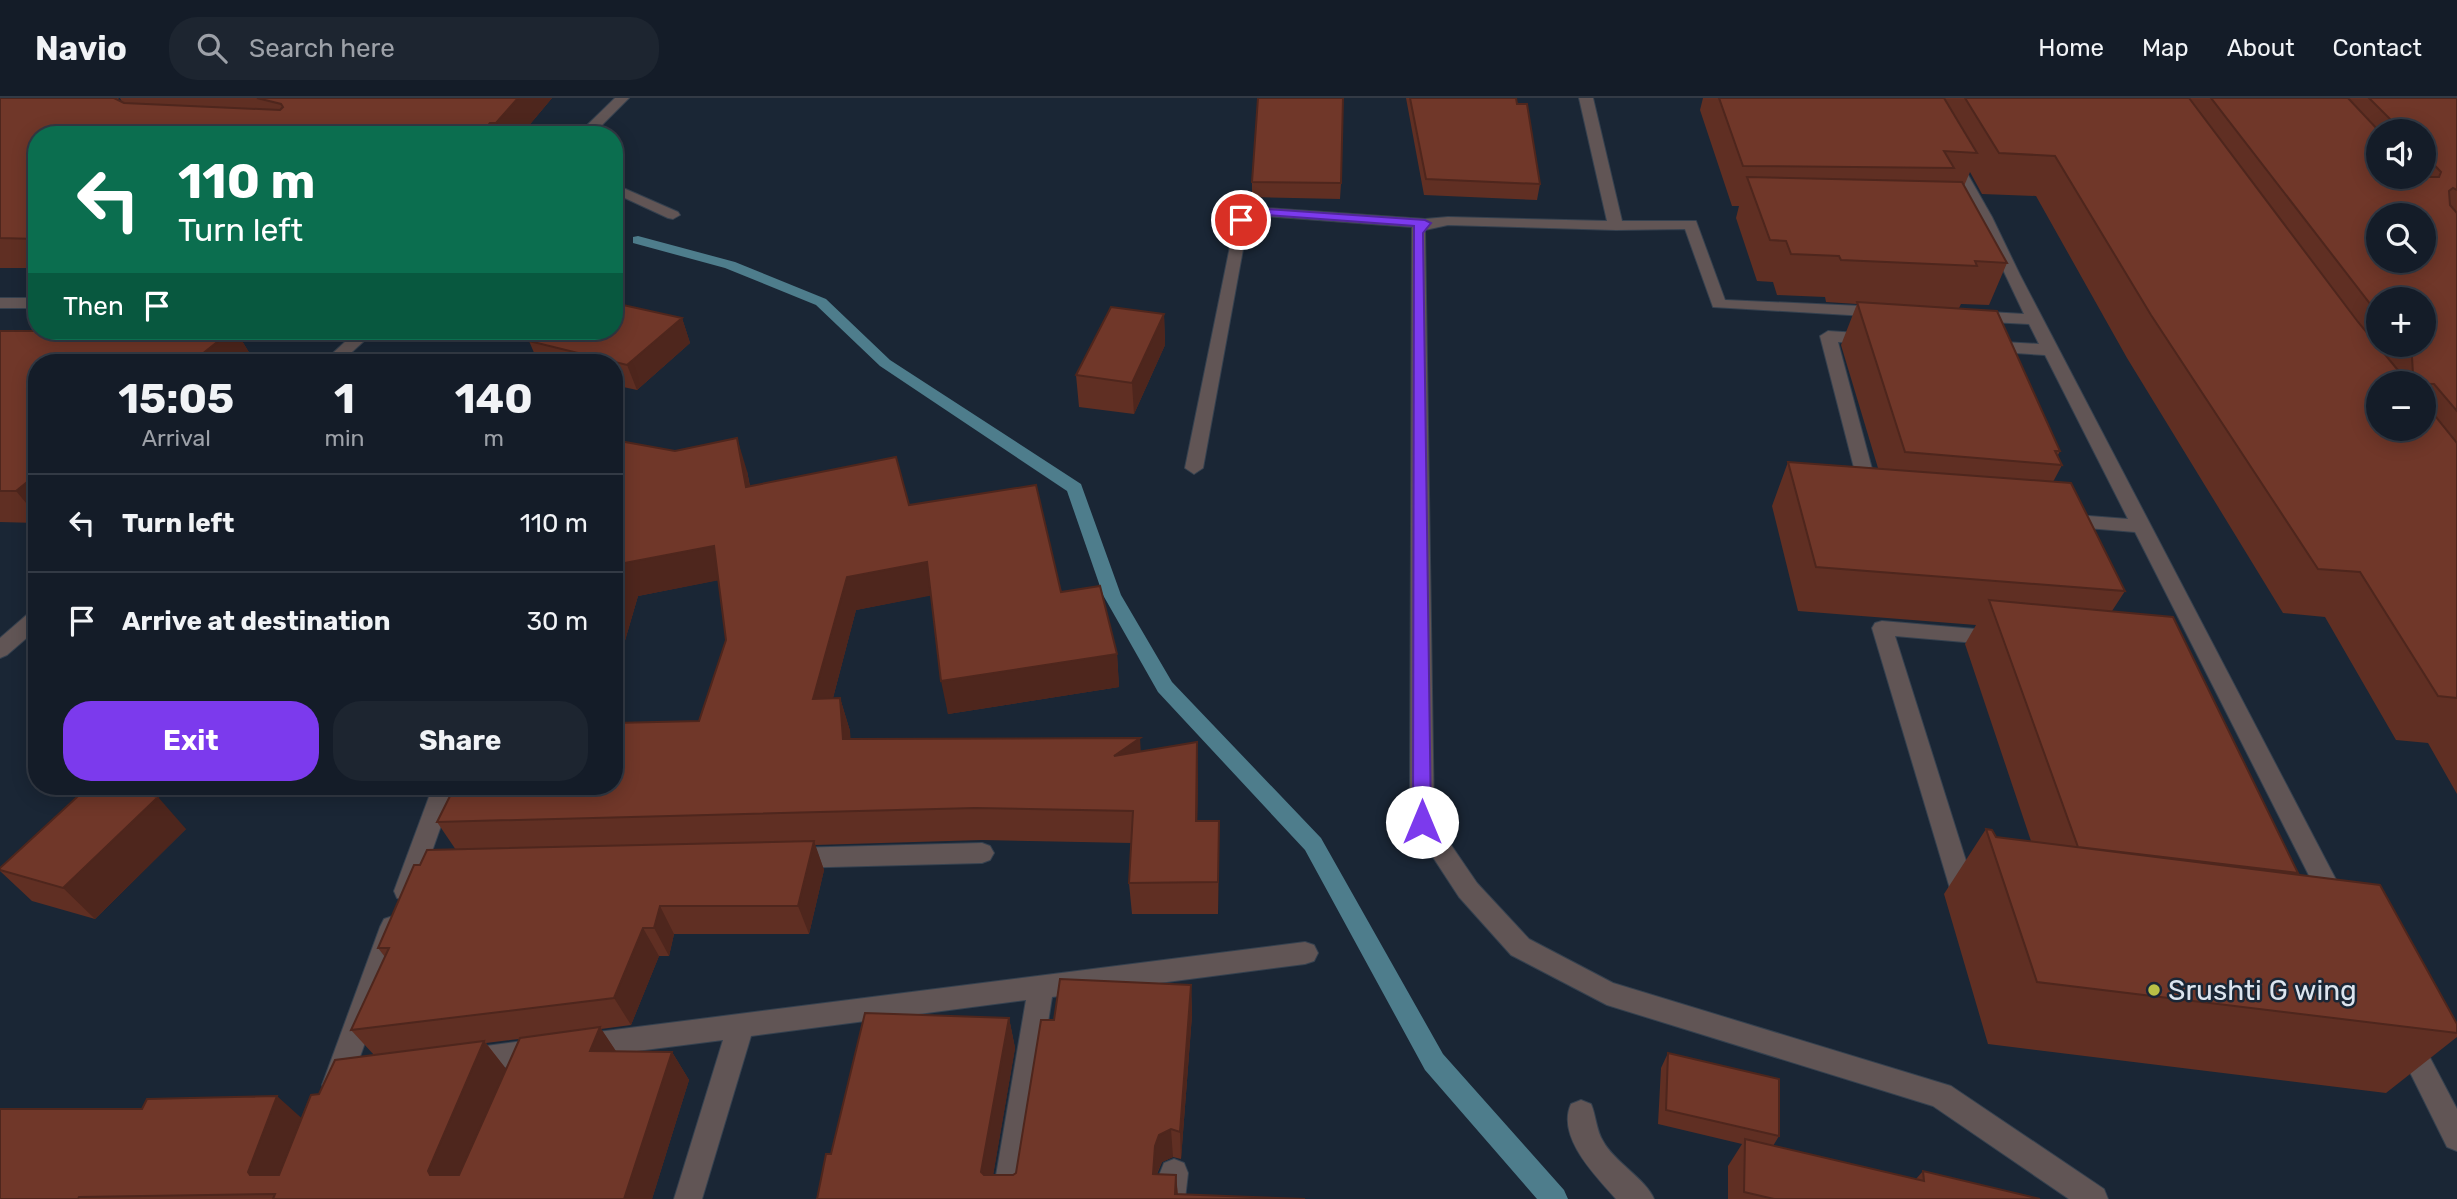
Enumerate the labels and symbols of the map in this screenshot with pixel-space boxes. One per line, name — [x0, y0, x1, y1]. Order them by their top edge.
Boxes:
pin — [1211, 190, 1271, 250]
position arrow — [1385, 785, 1459, 859]
place label: Srushti G wing — [2168, 974, 2357, 1007]
marker: Srushti G wing — [2146, 982, 2162, 998]

